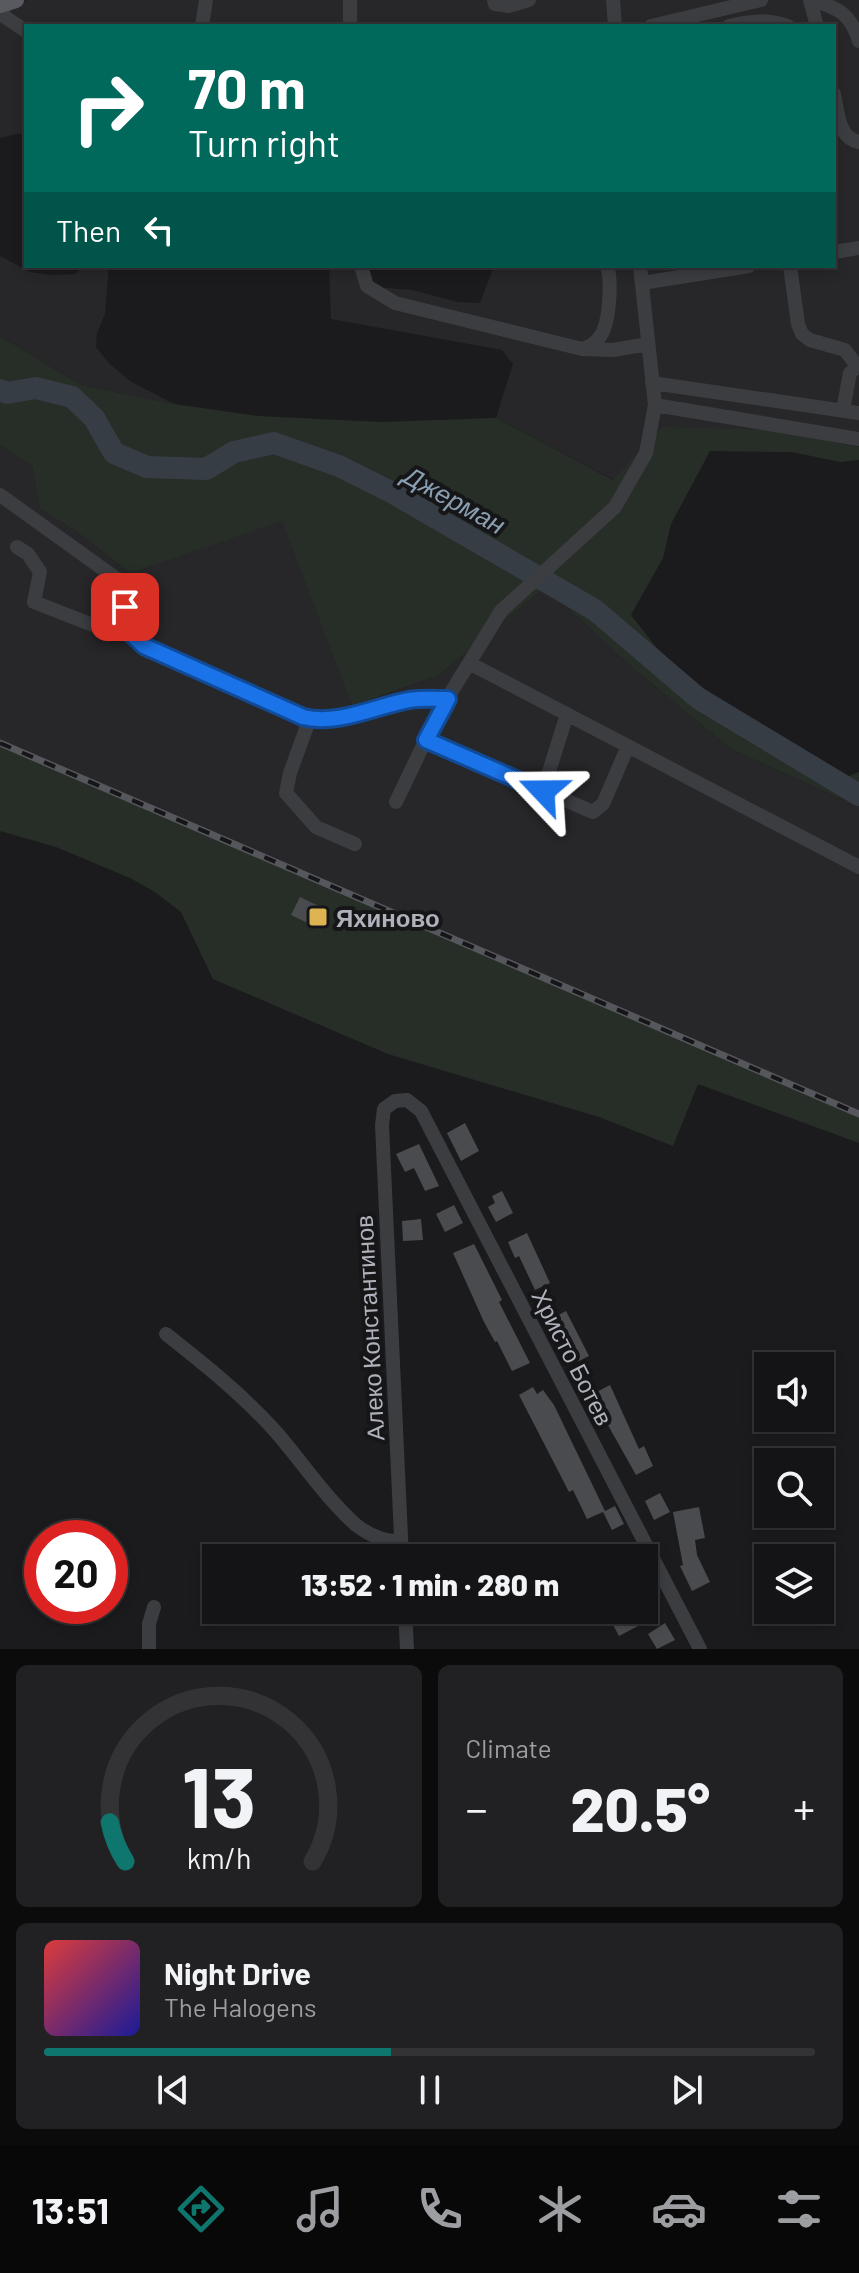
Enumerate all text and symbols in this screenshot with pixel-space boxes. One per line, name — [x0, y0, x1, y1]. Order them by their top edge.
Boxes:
text: 70 m — [188, 53, 306, 120]
icon: right — [56, 56, 160, 160]
text: Turn right — [188, 121, 340, 164]
icon: left — [137, 208, 181, 252]
text: Then — [56, 212, 121, 248]
water label: Джерман — [396, 457, 511, 540]
pin — [91, 573, 159, 641]
icon: arrive — [103, 585, 147, 629]
position arrow — [501, 749, 585, 833]
place label: Яхиново — [336, 903, 440, 932]
marker: Яхиново — [307, 906, 329, 928]
street label: Алеко Константинов — [349, 1214, 389, 1442]
street label: Христо Ботев — [526, 1284, 620, 1430]
map controls — [754, 1352, 834, 1624]
button: sound — [754, 1352, 834, 1432]
button: search — [754, 1448, 834, 1528]
speed limit sign: 20 — [24, 1520, 128, 1624]
button: layers — [754, 1544, 834, 1624]
text: 13:52 · 1 min · 280 m — [301, 1566, 559, 1602]
text: Climate — [466, 1732, 552, 1763]
text: 13 — [182, 1745, 256, 1845]
text: 20.5° — [570, 1772, 710, 1844]
text: − — [466, 1781, 488, 1834]
text: + — [793, 1781, 815, 1834]
text: km/h — [186, 1840, 251, 1875]
text: Night Drive — [164, 1955, 311, 1991]
text: The Halogens — [164, 1991, 316, 2022]
icon: previous — [151, 2068, 195, 2112]
icon: pause — [408, 2068, 452, 2112]
icon: next — [665, 2068, 709, 2112]
icon: directions — [173, 2181, 229, 2237]
icon: music — [292, 2181, 348, 2237]
icon: phone — [412, 2181, 468, 2237]
icon: climate — [532, 2181, 588, 2237]
icon: car — [651, 2181, 707, 2237]
icon: filters — [771, 2181, 827, 2237]
text: 13:51 — [32, 2188, 109, 2231]

